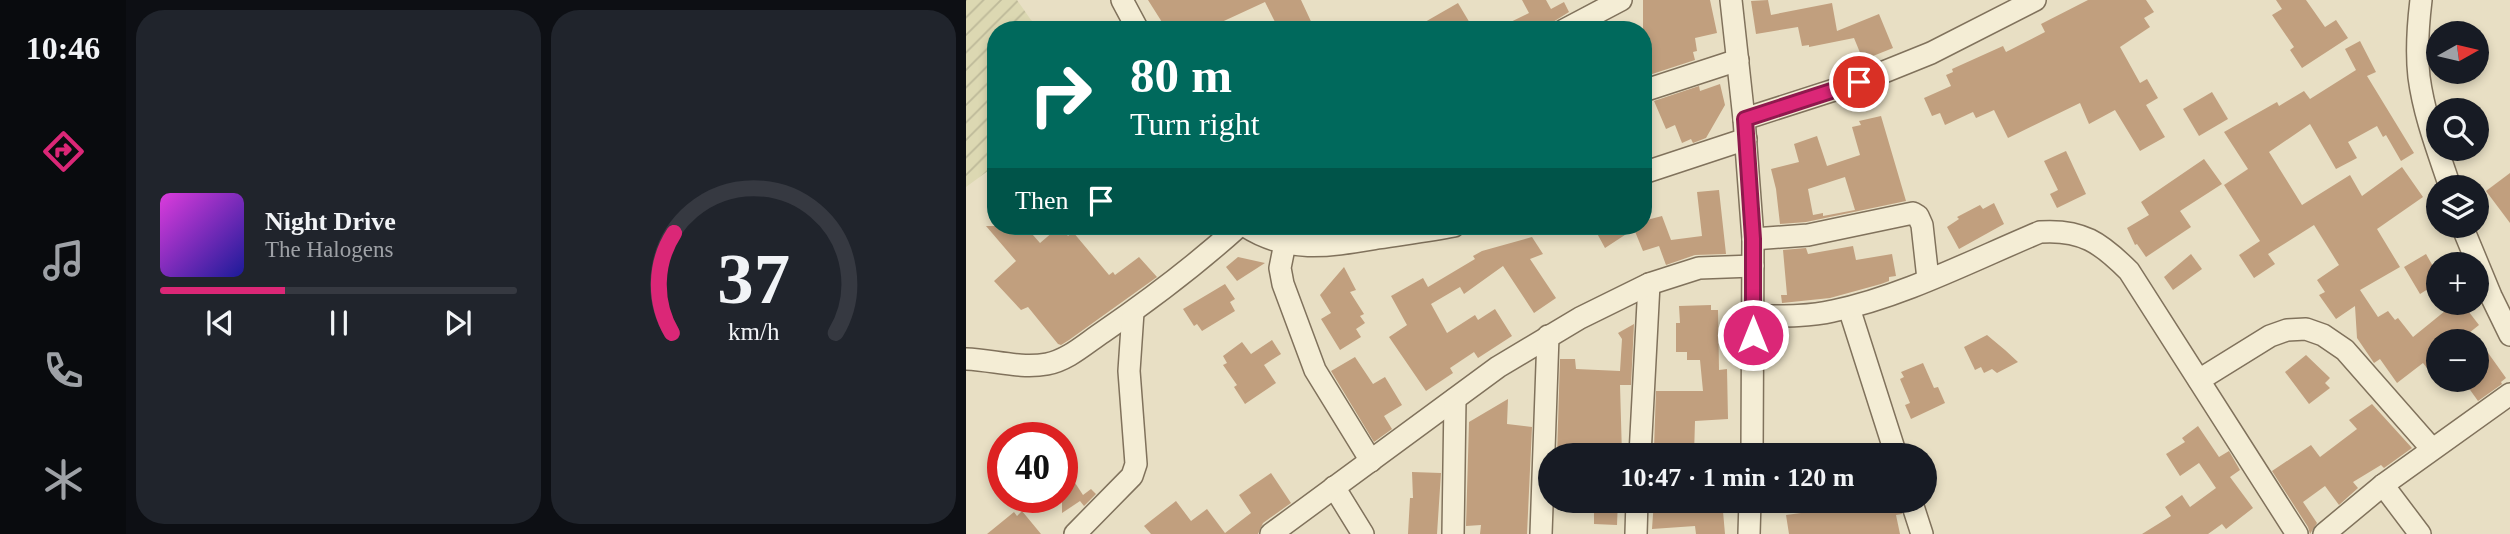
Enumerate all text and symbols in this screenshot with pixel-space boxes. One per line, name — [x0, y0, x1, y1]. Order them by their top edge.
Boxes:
north arrow — [2426, 21, 2488, 84]
map controls — [2426, 21, 2489, 392]
text: 10:46 — [26, 30, 100, 66]
text: 80 m — [1130, 48, 1232, 103]
icon: right — [1015, 49, 1106, 140]
pin — [1829, 52, 1889, 112]
icon: arrive — [1840, 63, 1878, 101]
button: search — [2426, 98, 2489, 161]
text: Turn right — [1130, 106, 1260, 142]
icon: directions — [39, 127, 88, 176]
button: layers — [2426, 175, 2489, 238]
icon: arrive — [1082, 182, 1120, 220]
text: Then — [1015, 186, 1068, 215]
text: Night Drive — [265, 207, 396, 236]
icon: music — [39, 236, 88, 285]
text: The Halogens — [265, 237, 393, 262]
text: 37 — [717, 238, 790, 319]
button: + — [2426, 252, 2489, 315]
position arrow — [1716, 298, 1790, 372]
icon: previous — [201, 304, 239, 342]
icon: pause — [320, 304, 358, 342]
icon: next — [439, 304, 477, 342]
text: km/h — [728, 318, 780, 345]
button: − — [2426, 329, 2489, 392]
icon: phone — [39, 346, 88, 395]
speed limit sign: 40 — [987, 422, 1078, 513]
icon: climate — [39, 455, 88, 504]
text: 10:47 · 1 min · 120 m — [1621, 463, 1855, 492]

